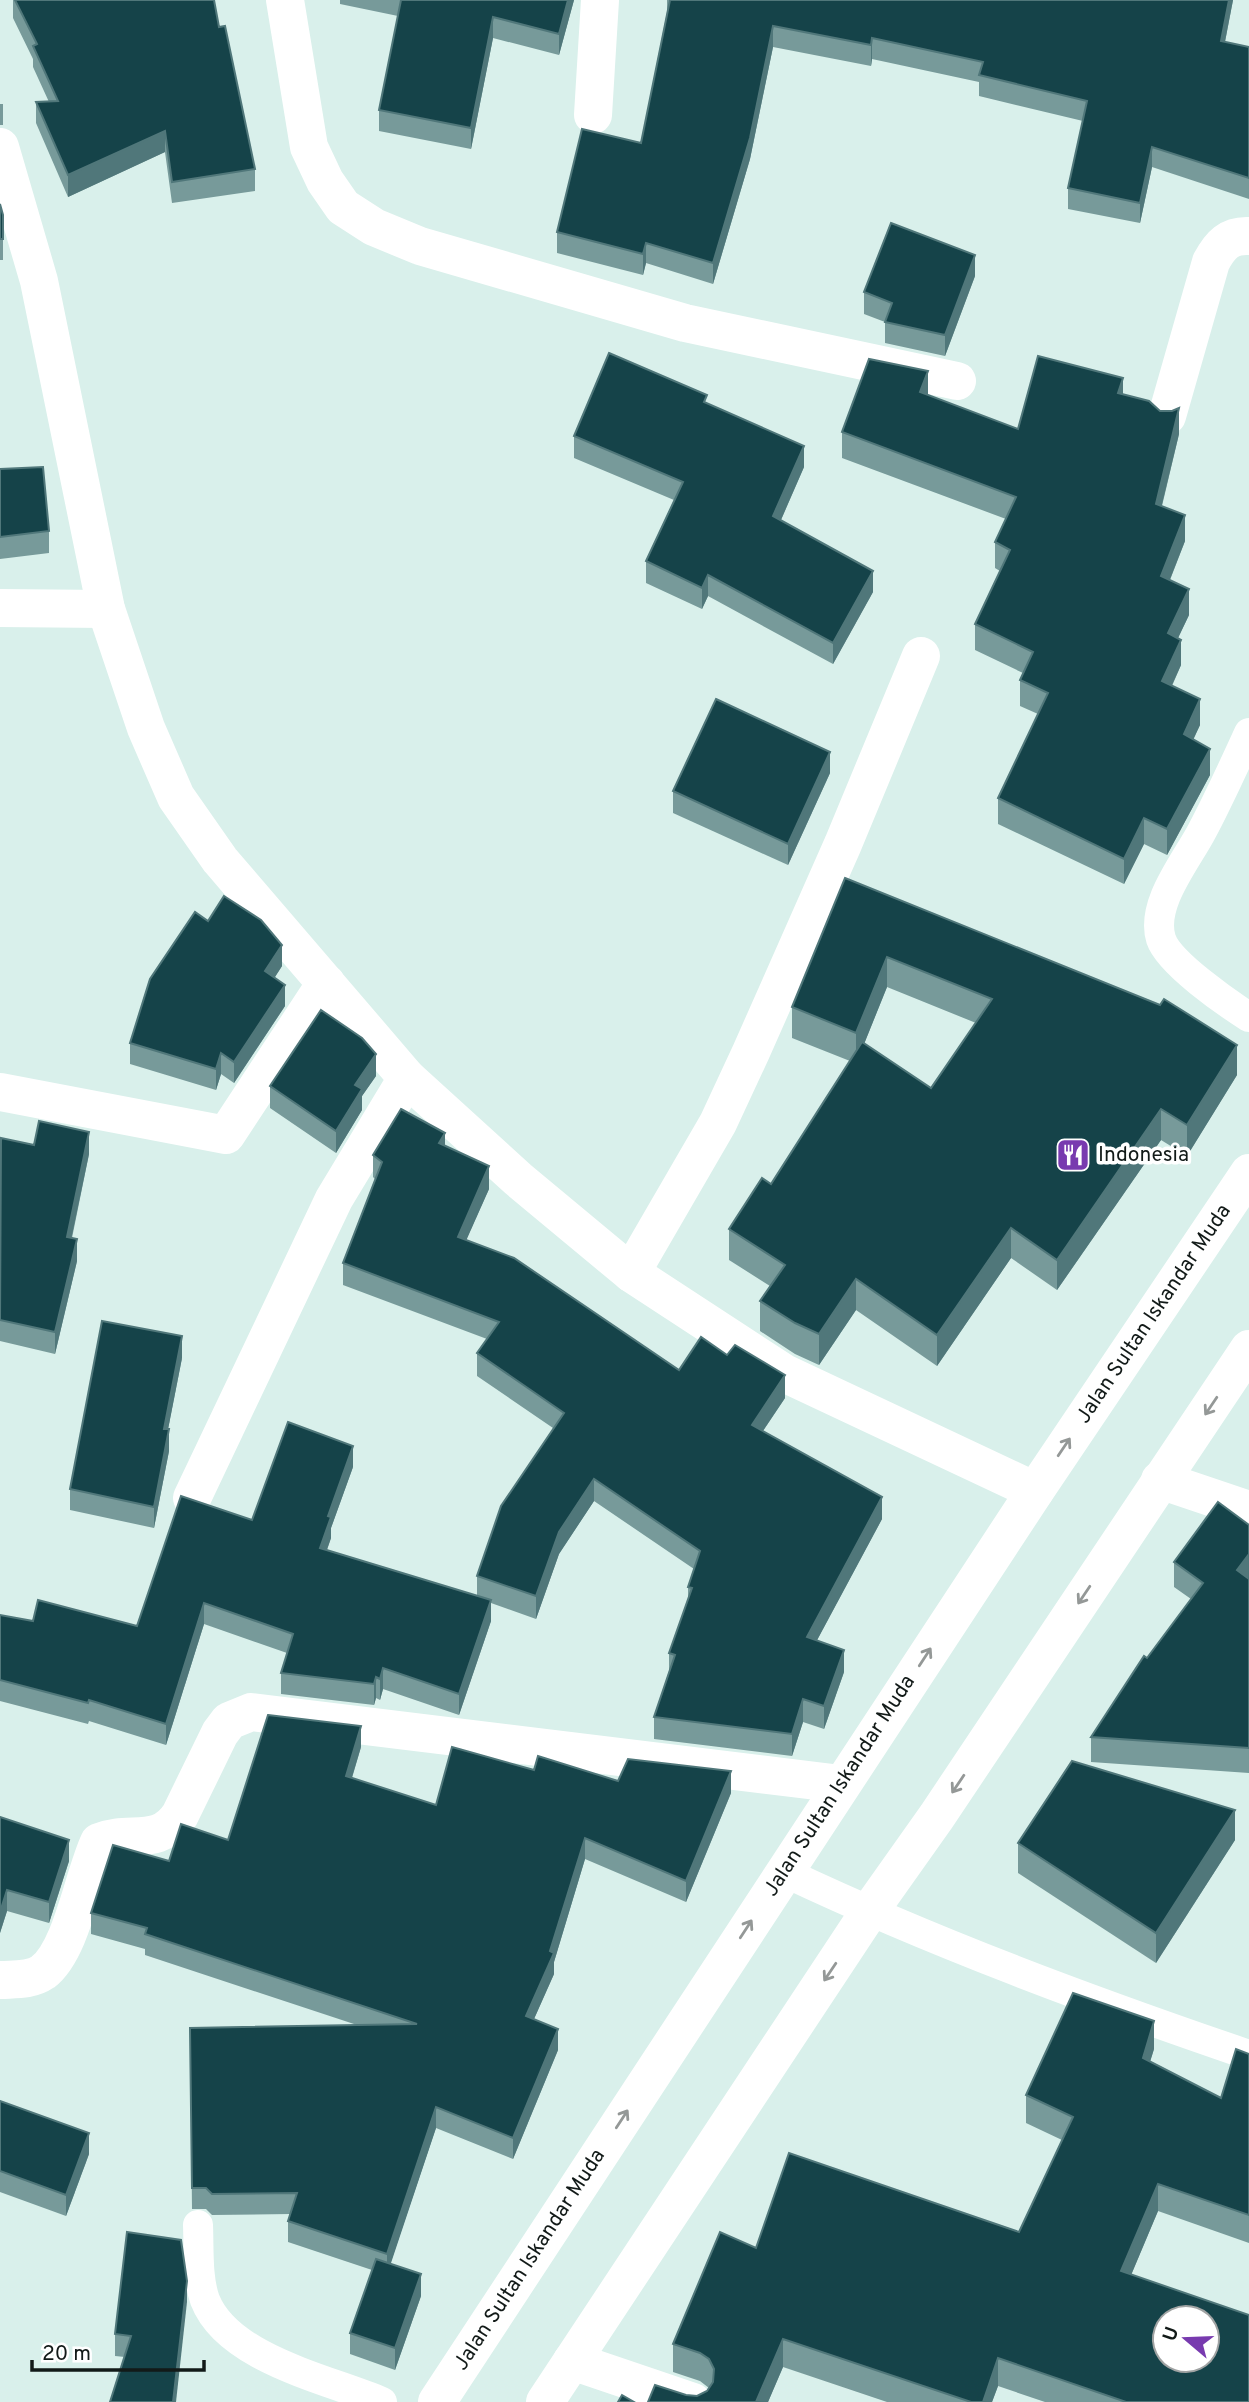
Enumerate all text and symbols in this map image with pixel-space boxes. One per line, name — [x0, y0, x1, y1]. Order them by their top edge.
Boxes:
restaurant icon: Indonesia — [1054, 1136, 1092, 1174]
place label: Indonesia — [1098, 1142, 1189, 1169]
street label: Jalan Sultan Iskandar Muda — [1070, 1199, 1238, 1429]
one-way arrow — [1203, 1395, 1217, 1415]
one-way arrow — [1057, 1438, 1071, 1457]
one-way arrow — [1077, 1584, 1091, 1604]
one-way arrow — [918, 1648, 932, 1667]
street label: Jalan Sultan Iskandar Muda — [758, 1670, 922, 1902]
one-way arrow — [951, 1774, 965, 1793]
one-way arrow — [739, 1920, 754, 1939]
one-way arrow — [823, 1962, 837, 1981]
one-way arrow — [615, 2110, 629, 2130]
street label: Jalan Sultan Iskandar Muda — [448, 2144, 612, 2376]
north arrow — [1151, 2304, 1221, 2374]
text: U — [1158, 2324, 1185, 2344]
scale bar — [32, 2328, 203, 2372]
text: 20 m — [42, 2341, 91, 2368]

